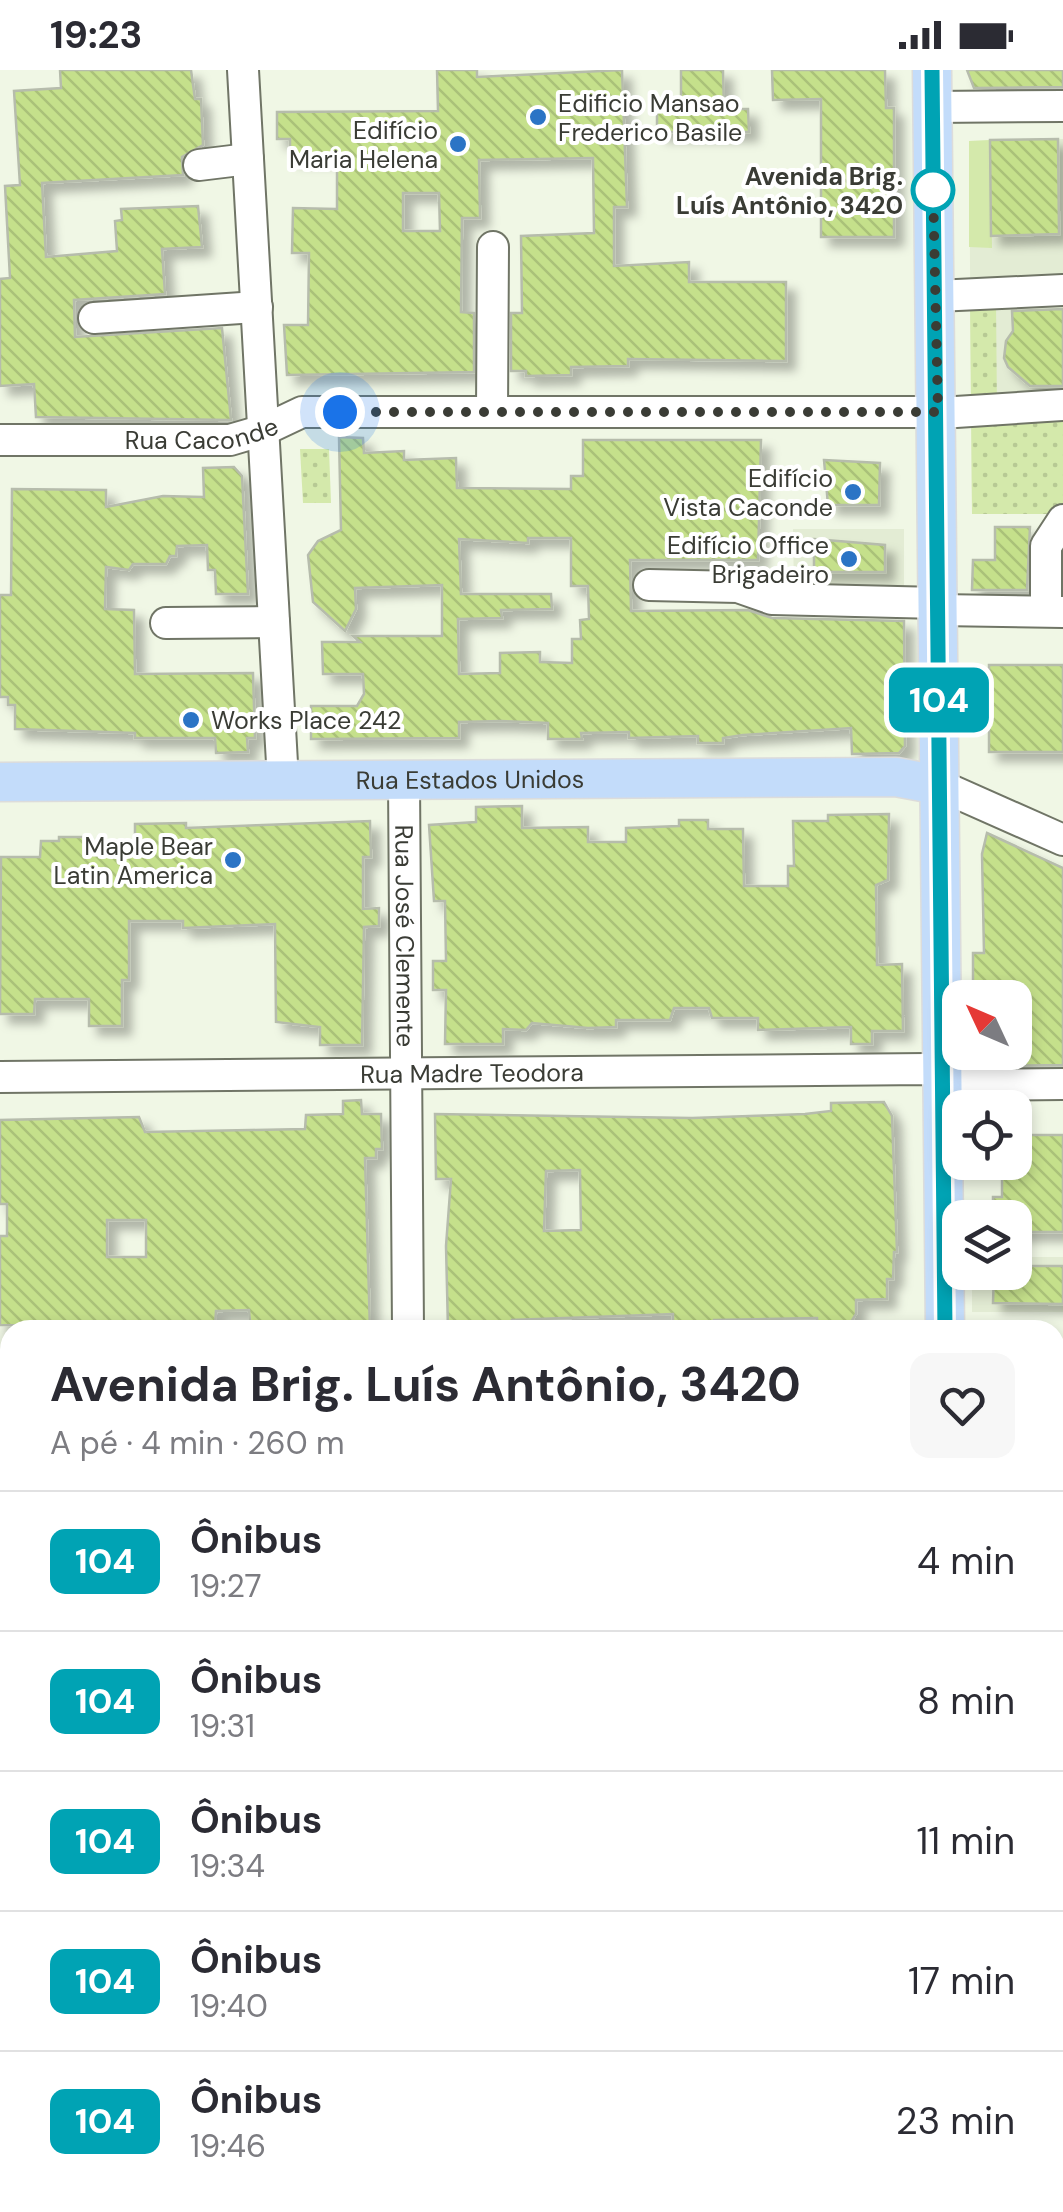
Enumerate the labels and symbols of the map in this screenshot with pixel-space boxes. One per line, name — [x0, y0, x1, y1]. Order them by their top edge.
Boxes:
place label: Edificio Mansao Frederico Basile — [558, 87, 742, 149]
marker: Edificio Mansao Frederico Basile — [527, 106, 549, 128]
place label: Edifício Maria Helena — [289, 114, 438, 176]
marker: Edifício Maria Helena — [447, 133, 469, 155]
place label: Avenida Brig. Luís Antônio, 3420 — [676, 160, 903, 222]
marker: Avenida Brig. Luís Antônio, 3420 — [912, 169, 954, 211]
your location — [315, 387, 365, 437]
street label: Rua Caconde — [125, 410, 284, 457]
place label: Edifício Vista Caconde — [663, 462, 833, 524]
marker: Edifício Vista Caconde — [842, 481, 864, 503]
place label: Edifício Office Brigadeiro — [667, 529, 829, 591]
marker: Edifício Office Brigadeiro — [838, 548, 860, 570]
line badge: 104 — [882, 668, 996, 732]
place label: Works Place 242 — [211, 704, 401, 737]
marker: Works Place 242 — [180, 709, 202, 731]
street label: Rua Estados Unidos — [356, 763, 584, 797]
street label: Rua José Clemente — [387, 825, 422, 1047]
place label: Maple Bear Latin America — [54, 830, 213, 892]
marker: Maple Bear Latin America — [222, 849, 244, 871]
north arrow — [942, 980, 1032, 1070]
street label: Rua Madre Teodora — [360, 1056, 584, 1091]

